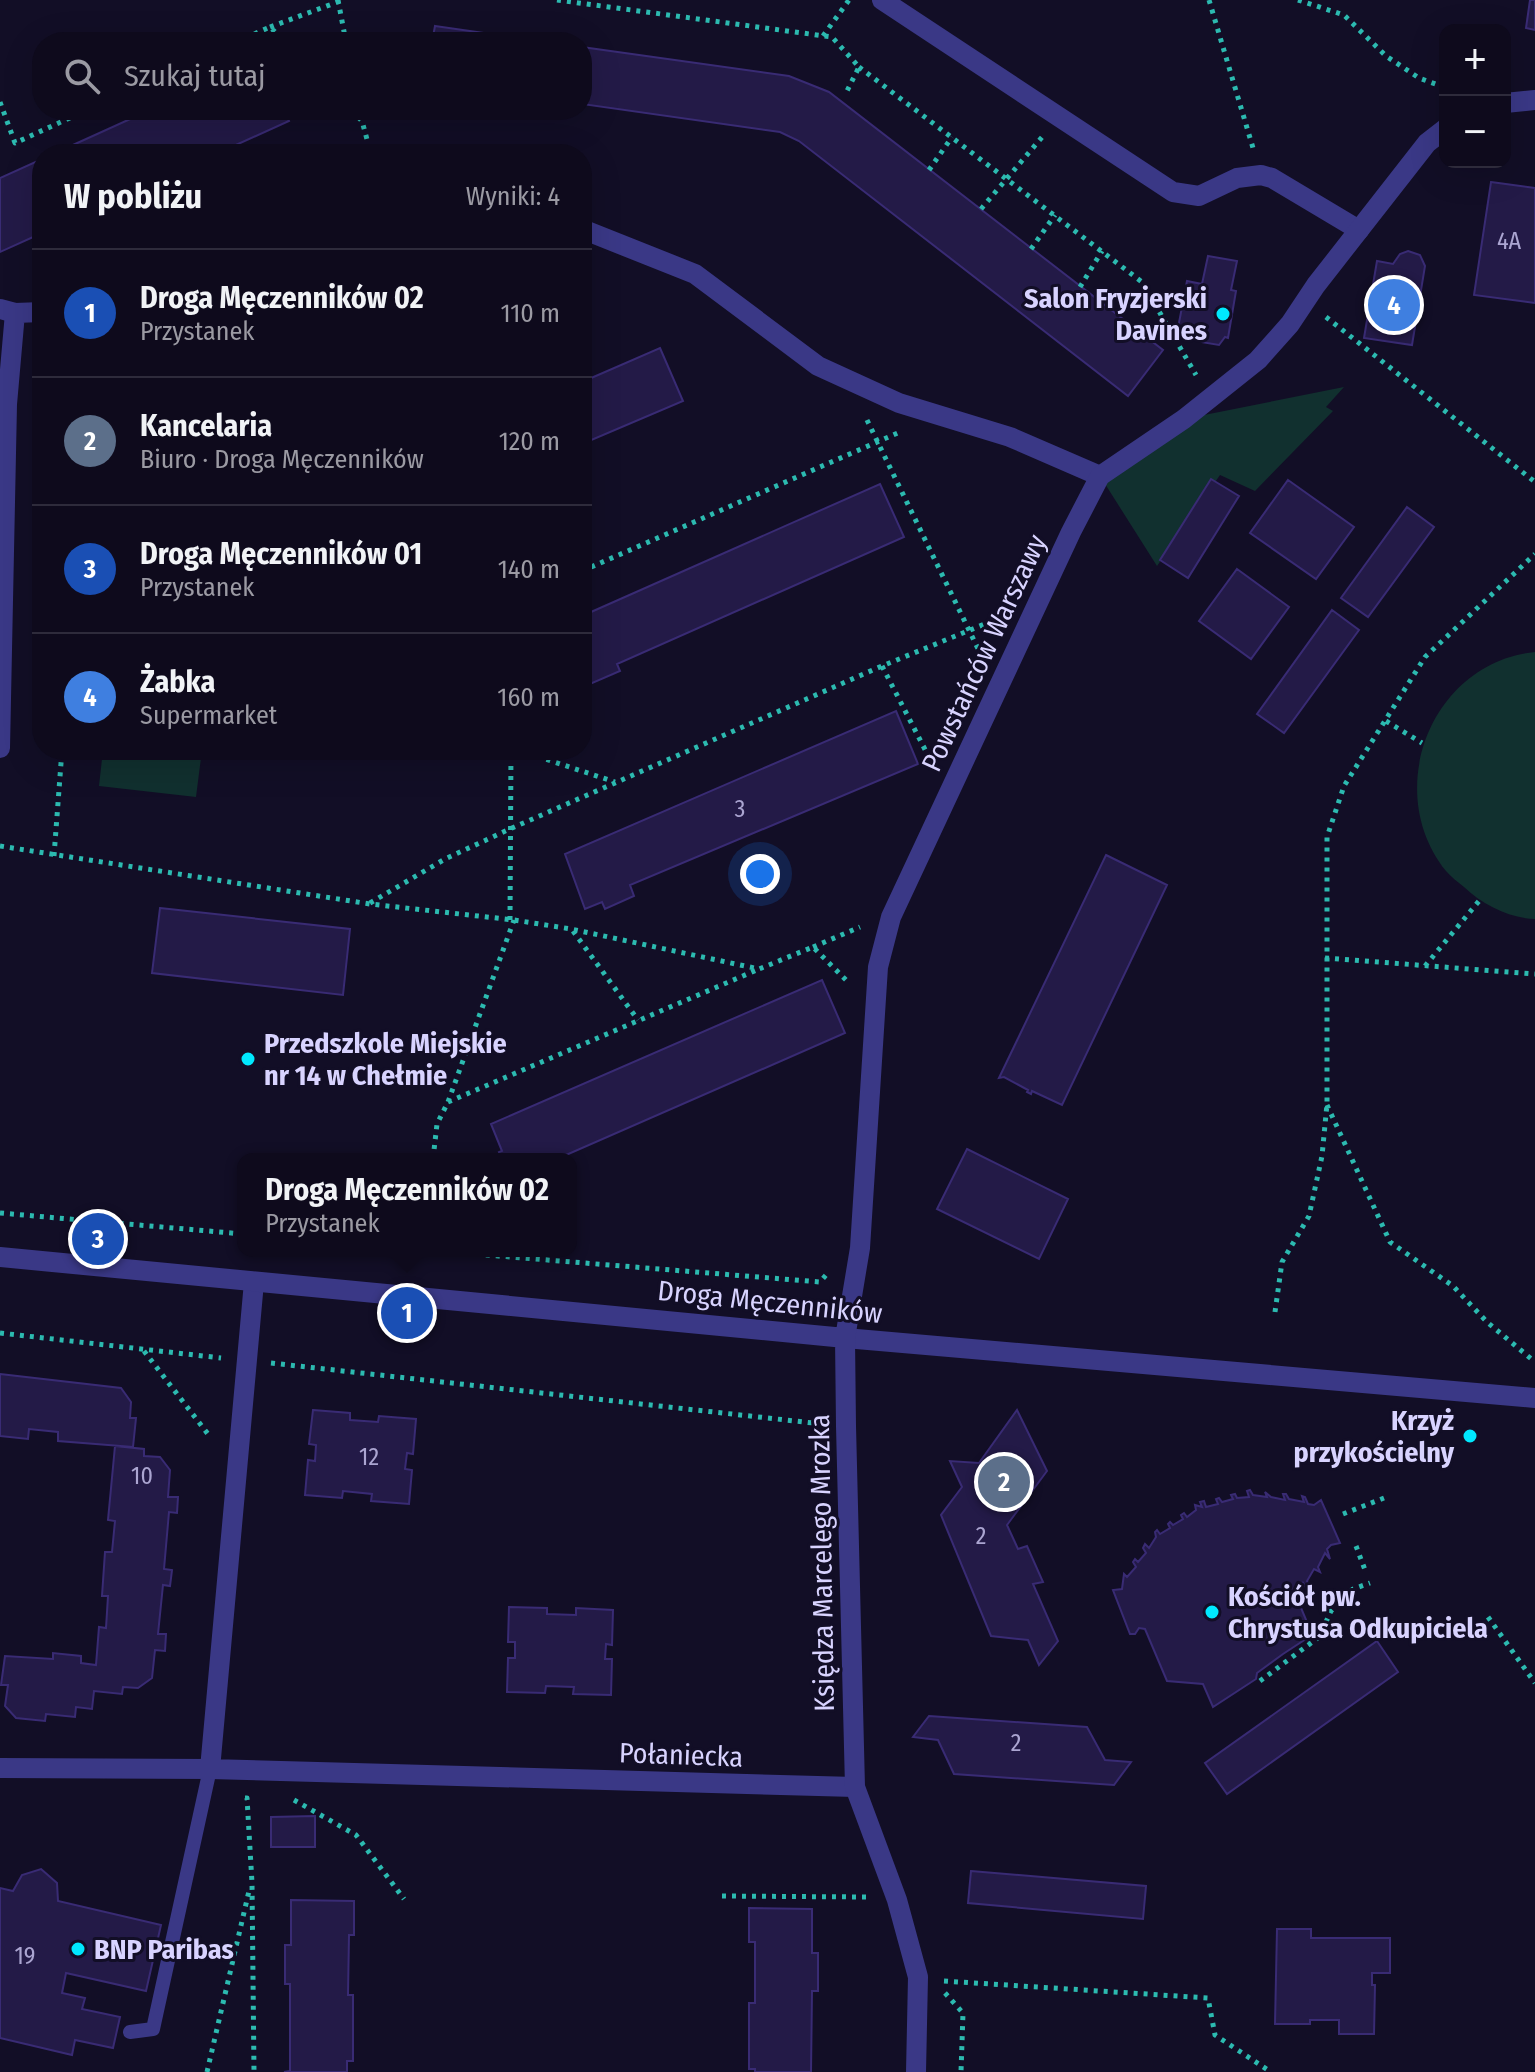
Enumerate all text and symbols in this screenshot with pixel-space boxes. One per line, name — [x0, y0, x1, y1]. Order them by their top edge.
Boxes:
map controls — [1439, 24, 1511, 168]
button: + — [1439, 24, 1511, 96]
search box — [32, 32, 592, 120]
icon: search — [60, 54, 104, 98]
text: Szukaj tutaj — [124, 58, 265, 94]
button: − — [1439, 96, 1511, 168]
text: W pobliżu — [64, 176, 202, 217]
text: Wyniki: 4 — [466, 181, 560, 212]
house number: 4A — [1497, 227, 1521, 255]
pin: 4 — [1368, 275, 1420, 335]
text: Droga Męczenników 02 — [140, 280, 424, 316]
place label: Salon Fryzjerski Davines — [1024, 282, 1207, 347]
text: 1 — [85, 298, 96, 329]
text: 110 m — [500, 298, 560, 329]
marker: Salon Fryzjerski Davines — [1214, 305, 1232, 323]
text: Przystanek — [140, 316, 254, 347]
text: Kancelaria — [140, 408, 272, 444]
text: 2 — [84, 426, 96, 457]
text: 120 m — [499, 426, 560, 457]
text: Biuro · Droga Męczenników — [140, 444, 424, 475]
street label: Powstańców Warszawy — [915, 529, 1054, 777]
text: Droga Męczenników 01 — [140, 536, 422, 572]
text: 3 — [84, 554, 96, 585]
text: 140 m — [498, 554, 560, 585]
text: Przystanek — [140, 572, 254, 603]
text: Żabka — [140, 664, 215, 700]
text: 4 — [83, 682, 97, 713]
text: 160 m — [497, 682, 560, 713]
text: Supermarket — [140, 700, 277, 731]
house number: 3 — [735, 795, 745, 823]
your location — [740, 854, 780, 894]
place label: Przedszkole Miejskie nr 14 w Chełmie — [264, 1027, 507, 1092]
marker: Przedszkole Miejskie nr 14 w Chełmie — [239, 1050, 257, 1068]
popup — [237, 1153, 577, 1257]
text: Droga Męczenników 02 — [265, 1172, 549, 1208]
text: Przystanek — [265, 1208, 380, 1239]
pin: 3 — [72, 1209, 124, 1269]
street label: Droga Męczenników — [656, 1274, 884, 1330]
pin: 1 — [381, 1283, 433, 1343]
place label: Krzyż przykościelny — [1294, 1404, 1455, 1469]
street label: Księdza Marcelego Mrozka — [803, 1414, 841, 1712]
marker: Krzyż przykościelny — [1461, 1427, 1479, 1445]
house number: 12 — [359, 1443, 379, 1471]
pin: 2 — [978, 1452, 1030, 1512]
house number: 10 — [131, 1462, 153, 1490]
house number: 2 — [976, 1522, 986, 1550]
place label: Kościół pw. Chrystusa Odkupiciela — [1228, 1580, 1488, 1645]
marker: Kościół pw. Chrystusa Odkupiciela — [1203, 1603, 1221, 1621]
house number: 2 — [1011, 1729, 1021, 1757]
street label: Połaniecka — [618, 1736, 744, 1774]
place label: BNP Paribas — [94, 1933, 234, 1966]
marker: BNP Paribas — [69, 1940, 87, 1958]
house number: 19 — [14, 1942, 36, 1970]

